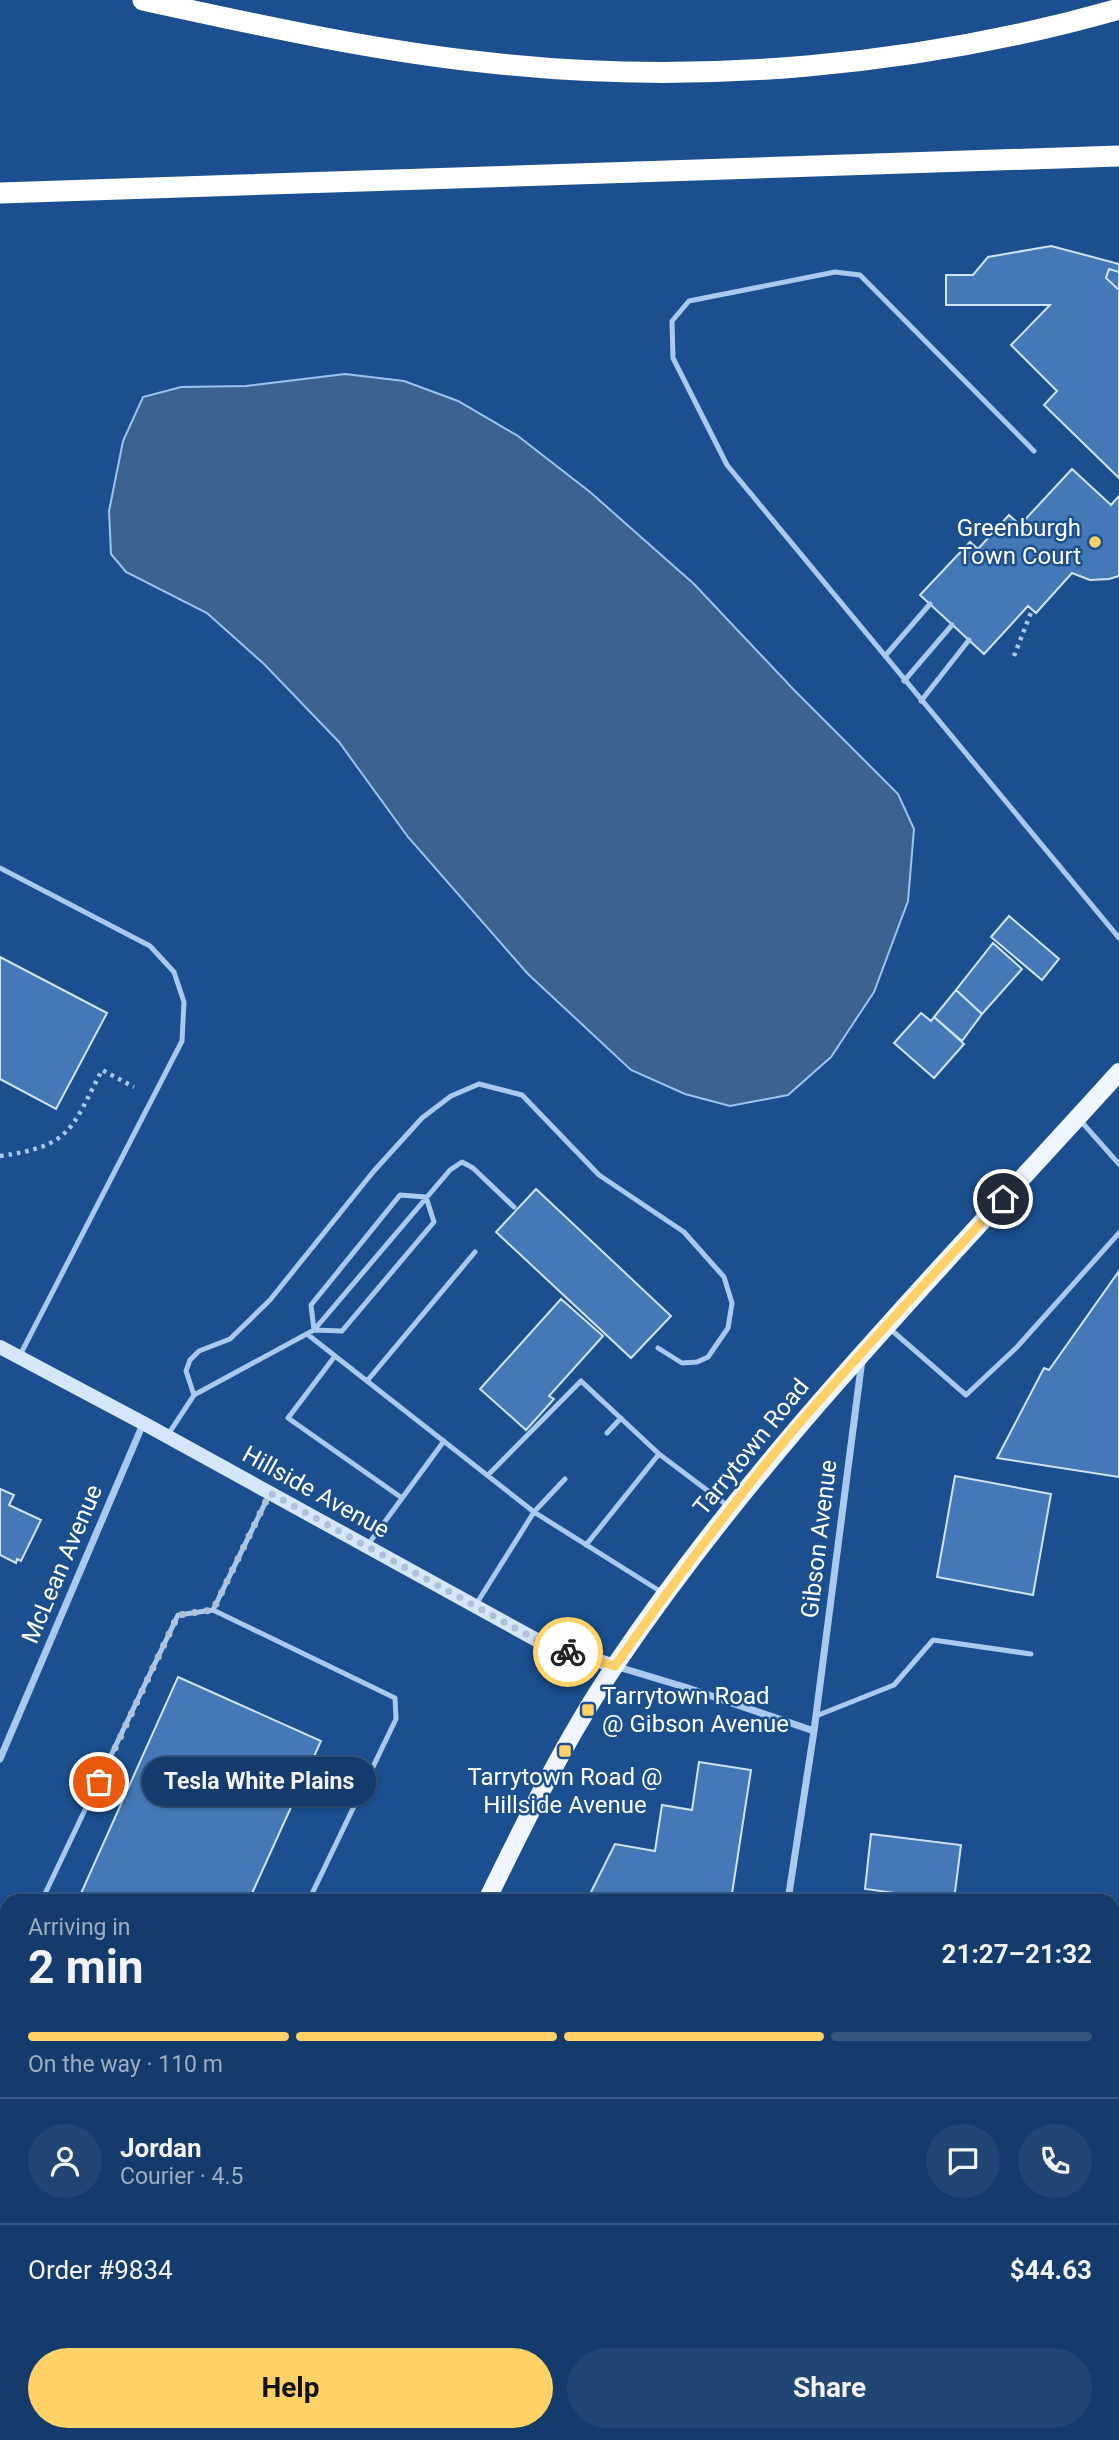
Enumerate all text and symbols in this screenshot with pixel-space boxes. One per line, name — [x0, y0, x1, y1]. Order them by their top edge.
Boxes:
place label: Greenburgh Town Court — [957, 514, 1081, 570]
marker: Greenburgh Town Court — [1087, 534, 1103, 550]
pin — [973, 1169, 1033, 1229]
icon: home — [984, 1180, 1022, 1218]
street label: Tarrytown Road — [687, 1373, 815, 1521]
street label: Hillside Avenue — [238, 1440, 394, 1544]
street label: Gibson Avenue — [795, 1458, 843, 1620]
street label: McLean Avenue — [16, 1480, 108, 1648]
courier — [533, 1617, 603, 1687]
icon: bike — [549, 1633, 587, 1671]
place label: Tarrytown Road @ Gibson Avenue — [602, 1682, 789, 1738]
marker: Tarrytown Road @ Gibson Avenue — [580, 1702, 596, 1718]
marker: Tarrytown Road @ Hillside Avenue — [557, 1743, 573, 1759]
pin — [69, 1752, 129, 1812]
callout: Tesla White Plains — [141, 1758, 376, 1806]
icon: bag — [80, 1763, 118, 1801]
place label: Tarrytown Road @ Hillside Avenue — [468, 1763, 663, 1819]
text: Tesla White Plains — [164, 1768, 354, 1795]
text: Arriving in — [28, 1914, 131, 1941]
text: 21:27–21:32 — [942, 1939, 1092, 1969]
text: 2 min — [28, 1940, 144, 1994]
text: On the way · 110 m — [28, 2051, 223, 2078]
button: person — [28, 2124, 102, 2198]
button: chat — [926, 2124, 1000, 2198]
button: phone — [1018, 2124, 1092, 2198]
text: Jordan — [120, 2133, 202, 2163]
text: Courier · 4.5 — [120, 2163, 243, 2190]
text: Order #9834 — [28, 2255, 173, 2285]
text: $44.63 — [1010, 2255, 1092, 2285]
button: Help — [28, 2348, 553, 2428]
button: Share — [567, 2348, 1092, 2428]

